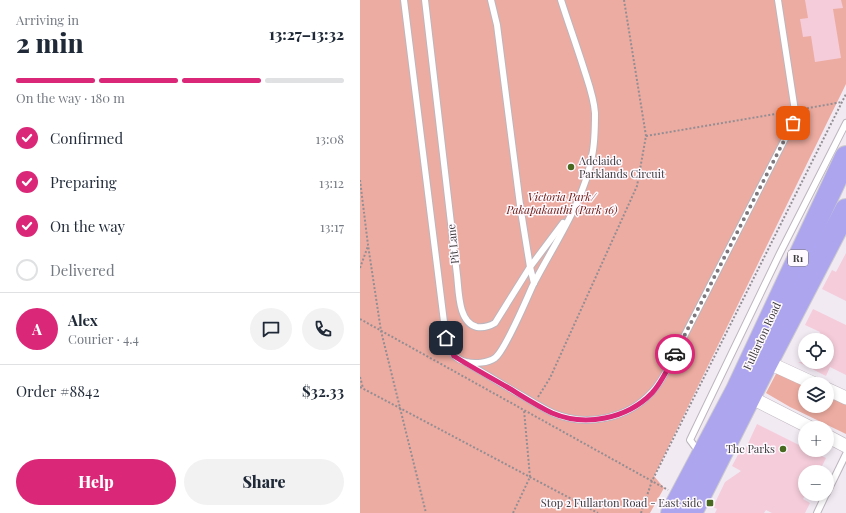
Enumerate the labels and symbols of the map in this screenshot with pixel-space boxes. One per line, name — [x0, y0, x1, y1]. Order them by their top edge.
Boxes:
pin — [776, 106, 810, 140]
place label: Adelaide Parklands Circuit — [578, 153, 665, 181]
marker: Adelaide Parklands Circuit — [566, 162, 576, 172]
park label: Victoria Park/ Pakapakanthi (Park 16) — [505, 189, 618, 217]
street label: Pit Lane — [443, 223, 462, 265]
road number: R1 — [788, 250, 808, 266]
street label: Fullarton Road — [739, 299, 784, 372]
pin — [429, 321, 463, 355]
courier — [655, 334, 695, 374]
place label: The Parks — [726, 441, 775, 456]
marker: The Parks — [778, 444, 788, 454]
place label: Stop 2 Fullarton Road - East side — [541, 495, 702, 510]
marker: Stop 2 Fullarton Road - East side — [705, 498, 715, 508]

